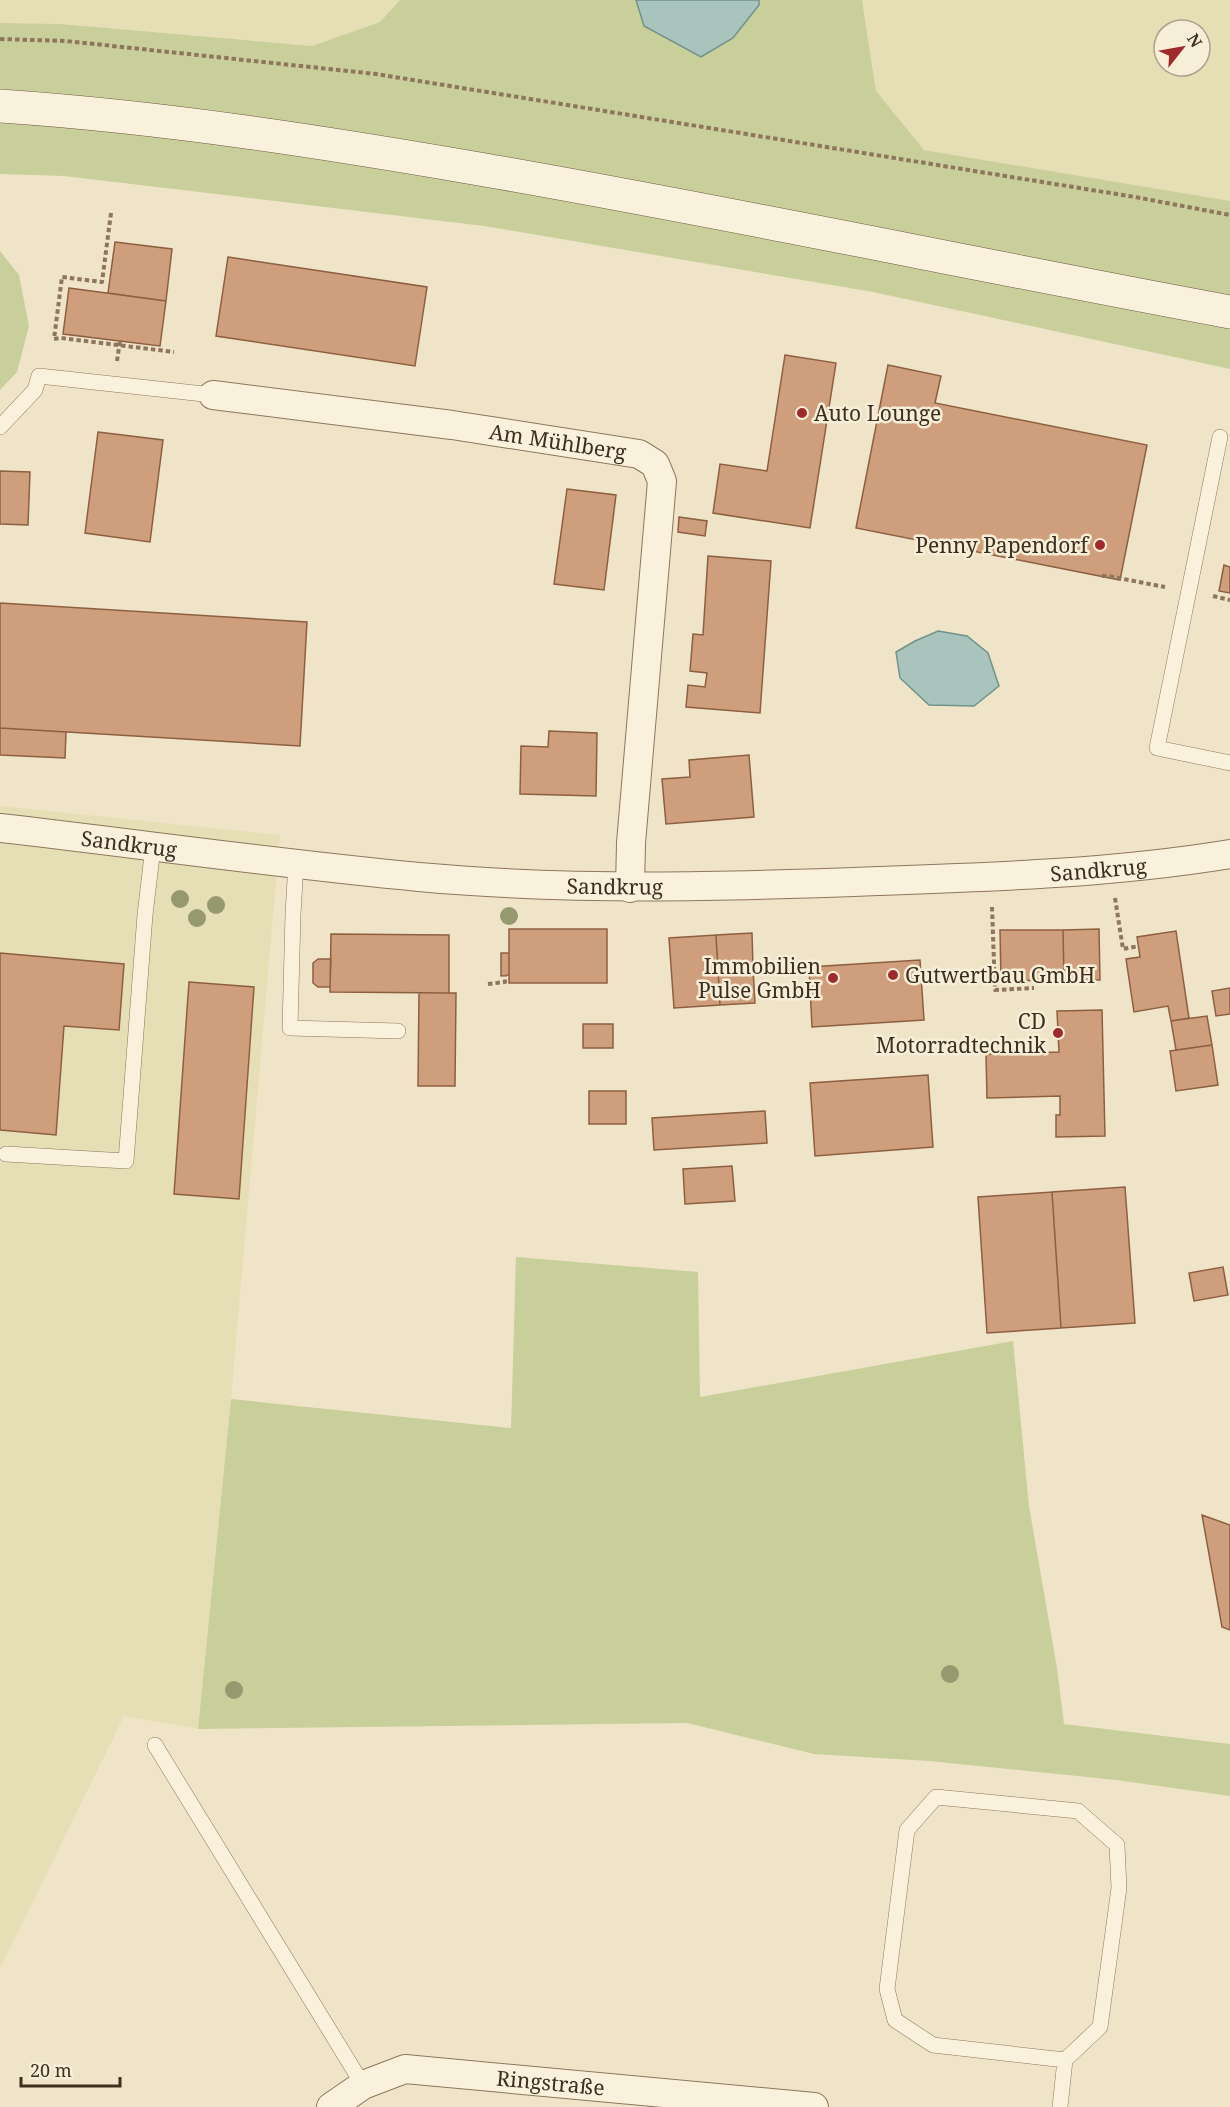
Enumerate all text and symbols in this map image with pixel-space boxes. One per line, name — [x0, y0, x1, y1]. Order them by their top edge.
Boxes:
north arrow — [1152, 18, 1212, 78]
text: N — [1182, 29, 1208, 52]
place label: Auto Lounge — [814, 399, 941, 427]
marker: Auto Lounge — [795, 406, 809, 420]
street label: Am Mühlberg — [487, 417, 629, 466]
place label: Penny Papendorf — [915, 531, 1090, 559]
marker: Penny Papendorf — [1093, 538, 1107, 552]
street label: Sandkrug — [79, 824, 179, 864]
street label: Sandkrug — [1049, 851, 1149, 887]
street label: Sandkrug — [566, 871, 664, 901]
place label: Immobilien Pulse GmbH — [698, 952, 821, 1004]
place label: Gutwertbau GmbH — [905, 961, 1095, 989]
marker: Gutwertbau GmbH — [886, 968, 900, 982]
marker: Immobilien Pulse GmbH — [826, 971, 840, 985]
place label: CD Motorradtechnik — [876, 1007, 1047, 1059]
marker: CD Motorradtechnik — [1051, 1026, 1065, 1040]
scale bar — [21, 2050, 120, 2088]
text: 20 m — [30, 2058, 72, 2082]
street label: Ringstraße — [495, 2064, 606, 2101]

